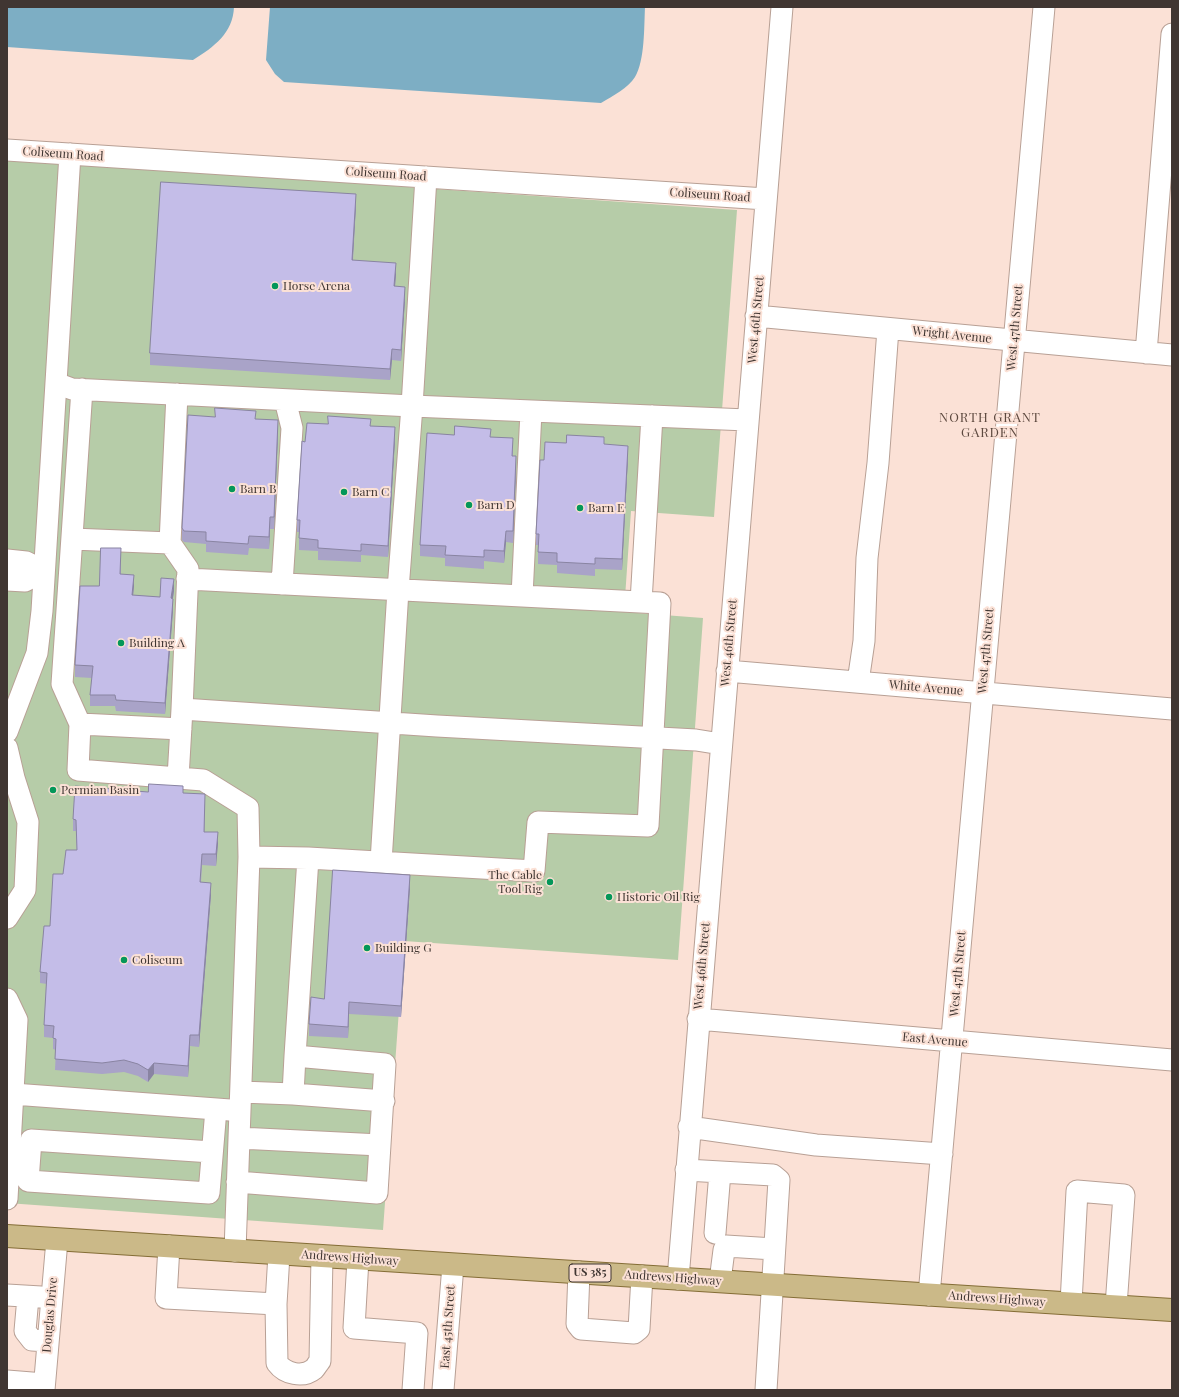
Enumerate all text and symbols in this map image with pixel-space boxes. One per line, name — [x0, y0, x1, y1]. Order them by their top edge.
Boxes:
street label: Coliseum Road — [22, 144, 104, 164]
street label: Coliseum Road — [345, 164, 427, 184]
street label: Coliseum Road — [669, 185, 751, 205]
street label: West 46th Street — [745, 276, 767, 364]
place label: Horse Arena — [283, 279, 350, 293]
marker: Horse Arena — [270, 281, 280, 291]
street label: West 47th Street — [1004, 285, 1026, 371]
street label: Wright Avenue — [912, 324, 992, 346]
district label: NORTH GRANT GARDEN — [939, 410, 1041, 441]
place label: Barn B — [240, 482, 276, 496]
marker: Barn B — [227, 484, 237, 494]
place label: Barn C — [352, 485, 389, 499]
marker: Barn C — [339, 487, 349, 497]
place label: Barn D — [477, 498, 515, 512]
marker: Barn D — [464, 500, 474, 510]
place label: Barn E — [588, 501, 624, 515]
marker: Barn E — [575, 503, 585, 513]
street label: West 46th Street — [718, 599, 740, 687]
street label: West 47th Street — [975, 608, 997, 694]
place label: Building A — [129, 636, 185, 650]
marker: Building A — [116, 638, 126, 648]
street label: White Avenue — [888, 678, 964, 698]
place label: Permian Basin — [61, 783, 139, 797]
marker: Permian Basin — [48, 785, 58, 795]
place label: The Cable Tool Rig — [488, 868, 542, 896]
marker: The Cable Tool Rig — [545, 877, 555, 887]
place label: Historic Oil Rig — [617, 890, 700, 904]
marker: Historic Oil Rig — [604, 892, 614, 902]
street label: West 46th Street — [691, 922, 713, 1010]
street label: West 47th Street — [947, 931, 969, 1017]
place label: Building G — [375, 941, 432, 955]
marker: Building G — [362, 943, 372, 953]
place label: Coliseum — [132, 953, 183, 967]
marker: Coliseum — [119, 955, 129, 965]
street label: East Avenue — [902, 1030, 968, 1050]
street label: Andrews Highway — [301, 1247, 399, 1269]
road number: US 385 — [569, 1264, 611, 1282]
street label: Andrews Highway — [624, 1267, 722, 1289]
street label: Douglas Drive — [40, 1277, 60, 1353]
street label: East 45th Street — [438, 1285, 458, 1369]
street label: Andrews Highway — [948, 1288, 1046, 1310]

